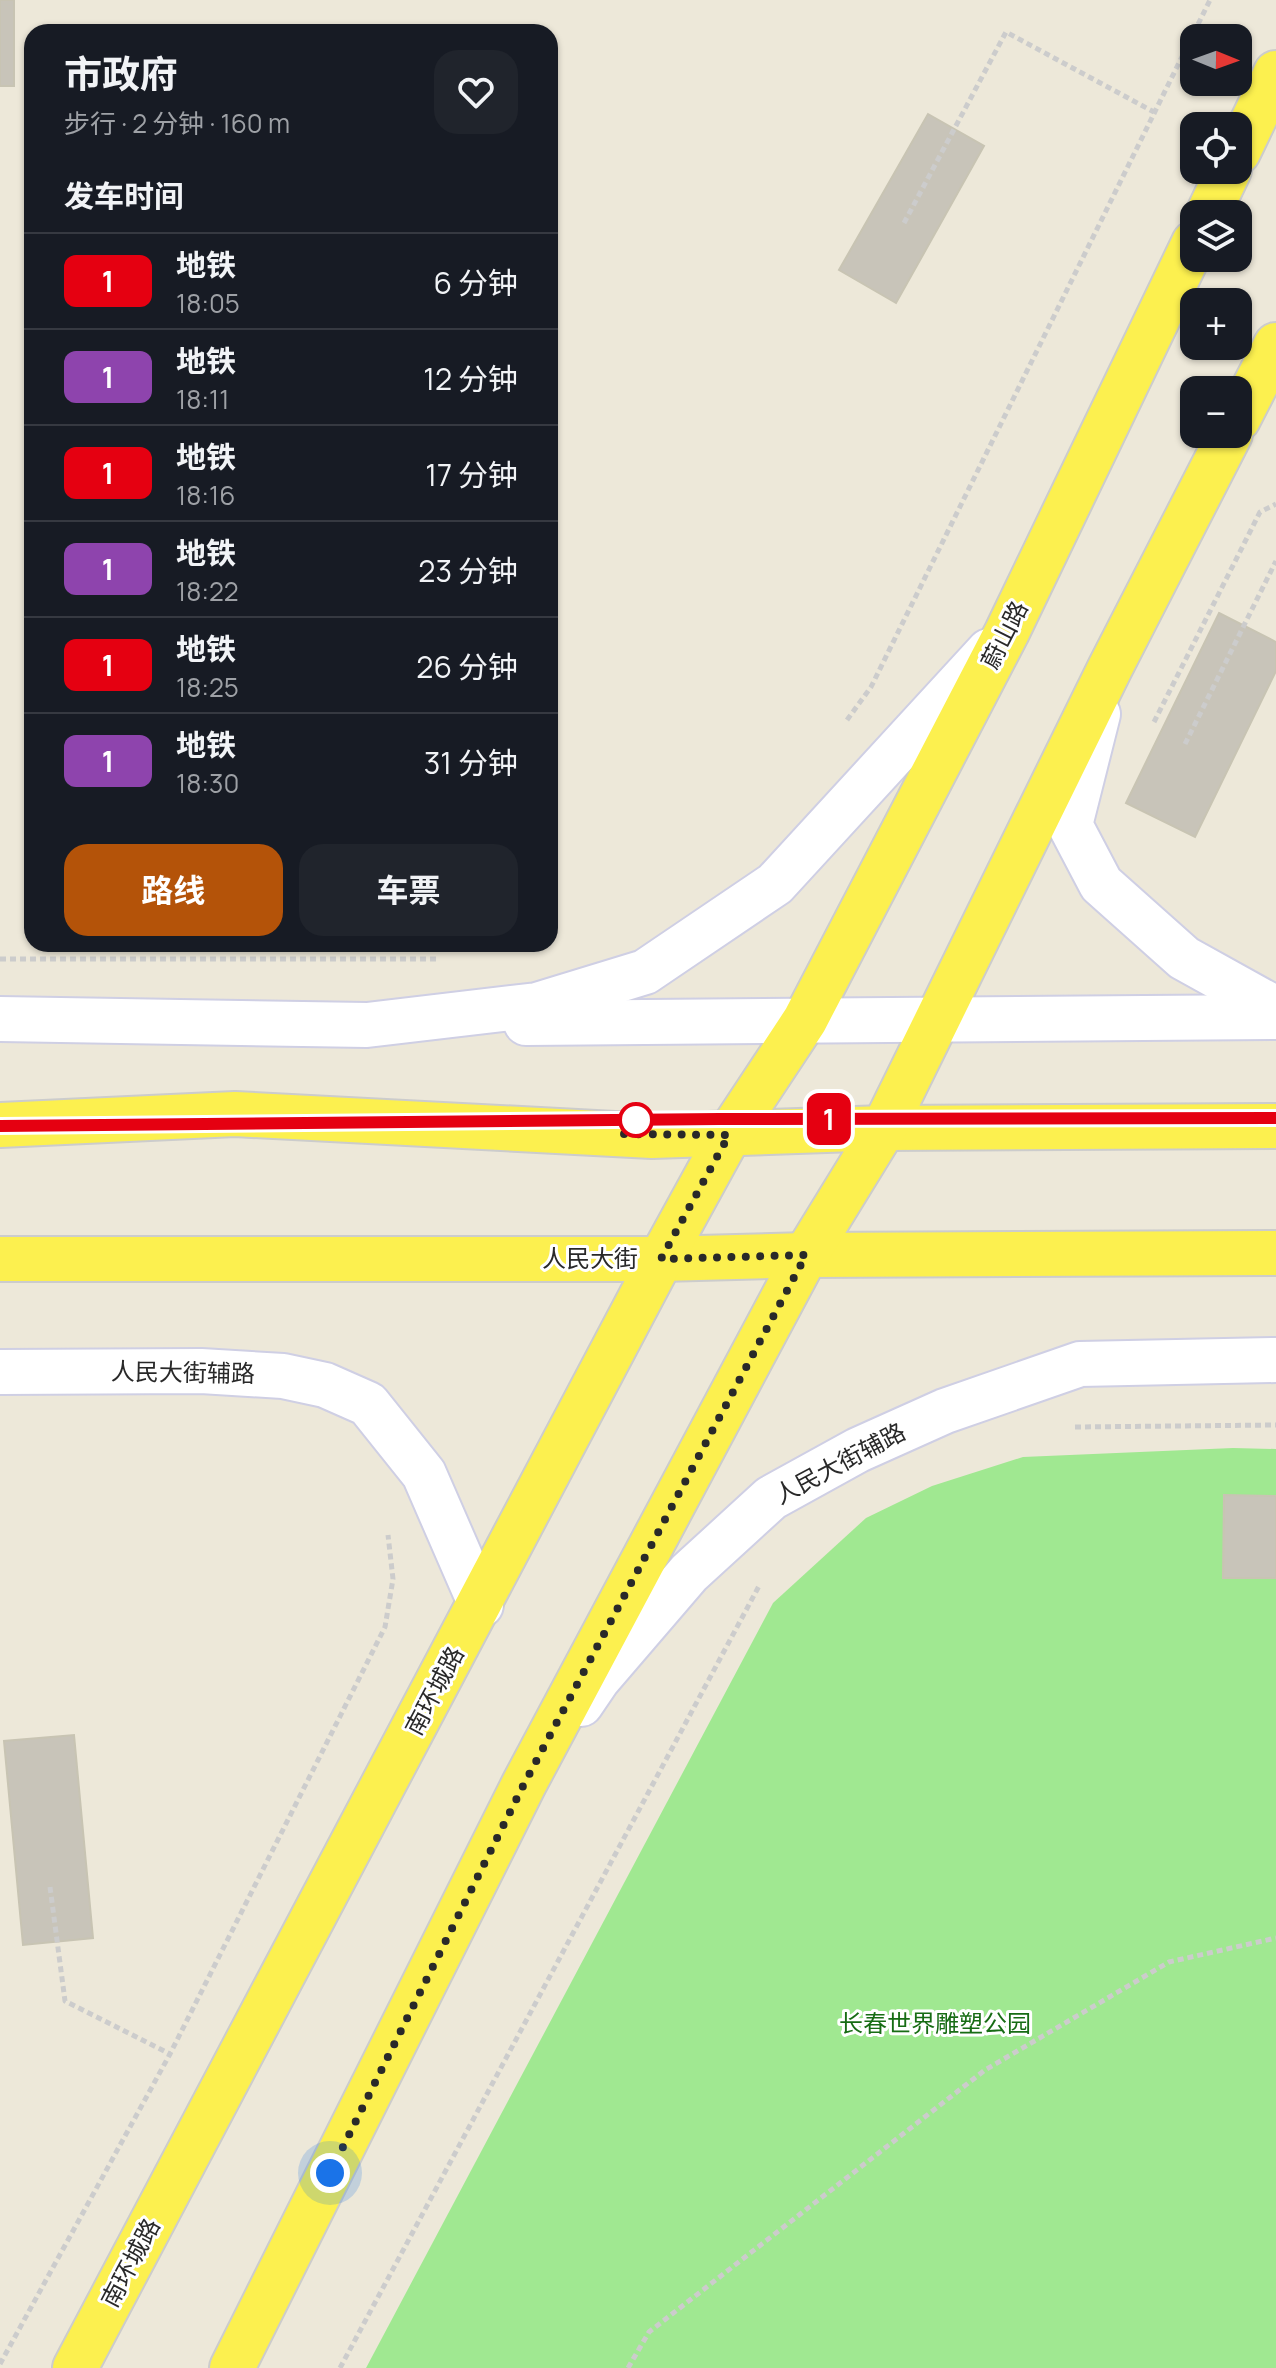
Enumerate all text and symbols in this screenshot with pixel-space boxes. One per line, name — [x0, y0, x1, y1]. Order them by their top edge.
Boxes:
north arrow — [1180, 24, 1252, 96]
map controls — [1180, 24, 1252, 448]
text: 市政府 — [64, 47, 178, 99]
button: heart — [434, 50, 518, 134]
text: 步行 · 2 分钟 · 160 m — [64, 105, 290, 141]
button: locate — [1180, 112, 1252, 184]
text: 发车时间 — [64, 175, 184, 216]
button: layers — [1180, 200, 1252, 272]
text: 地铁 — [176, 244, 236, 285]
text: 1 — [102, 262, 114, 300]
text: 6 分钟 — [433, 262, 518, 303]
text: 18:05 — [176, 285, 240, 321]
button: + — [1180, 288, 1252, 360]
text: 地铁 — [176, 340, 236, 381]
text: 1 — [102, 358, 114, 396]
text: 12 分钟 — [423, 358, 518, 399]
button: − — [1180, 376, 1252, 448]
text: 18:11 — [176, 381, 229, 417]
text: 地铁 — [176, 436, 236, 477]
text: 1 — [102, 454, 114, 492]
text: 17 分钟 — [425, 454, 518, 495]
text: 18:16 — [176, 477, 235, 513]
text: 地铁 — [176, 532, 236, 573]
text: 1 — [102, 550, 114, 588]
text: 23 分钟 — [418, 550, 518, 591]
text: 18:22 — [176, 573, 239, 609]
street label: 蔚山路 — [973, 595, 1035, 674]
text: 地铁 — [176, 628, 236, 669]
text: 1 — [102, 646, 114, 684]
text: 26 分钟 — [416, 646, 518, 687]
text: 18:25 — [176, 669, 239, 705]
text: 地铁 — [176, 724, 236, 765]
text: 1 — [102, 742, 114, 780]
text: 31 分钟 — [424, 742, 518, 783]
text: 18:30 — [176, 765, 239, 801]
button: 路线 — [64, 844, 283, 936]
button: 车票 — [299, 844, 518, 936]
line badge: 1 — [803, 1093, 855, 1145]
text: 1 — [823, 1100, 835, 1138]
unlabelled marker — [619, 1103, 653, 1137]
street label: 人民大街 — [542, 1241, 638, 1274]
street label: 人民大街辅路 — [111, 1354, 255, 1389]
street label: 人民大街辅路 — [768, 1414, 911, 1511]
street label: 南环城路 — [397, 1640, 471, 1740]
park label: 长春世界雕塑公园 — [839, 2006, 1031, 2039]
your location — [310, 2153, 350, 2193]
street label: 南环城路 — [93, 2212, 167, 2312]

